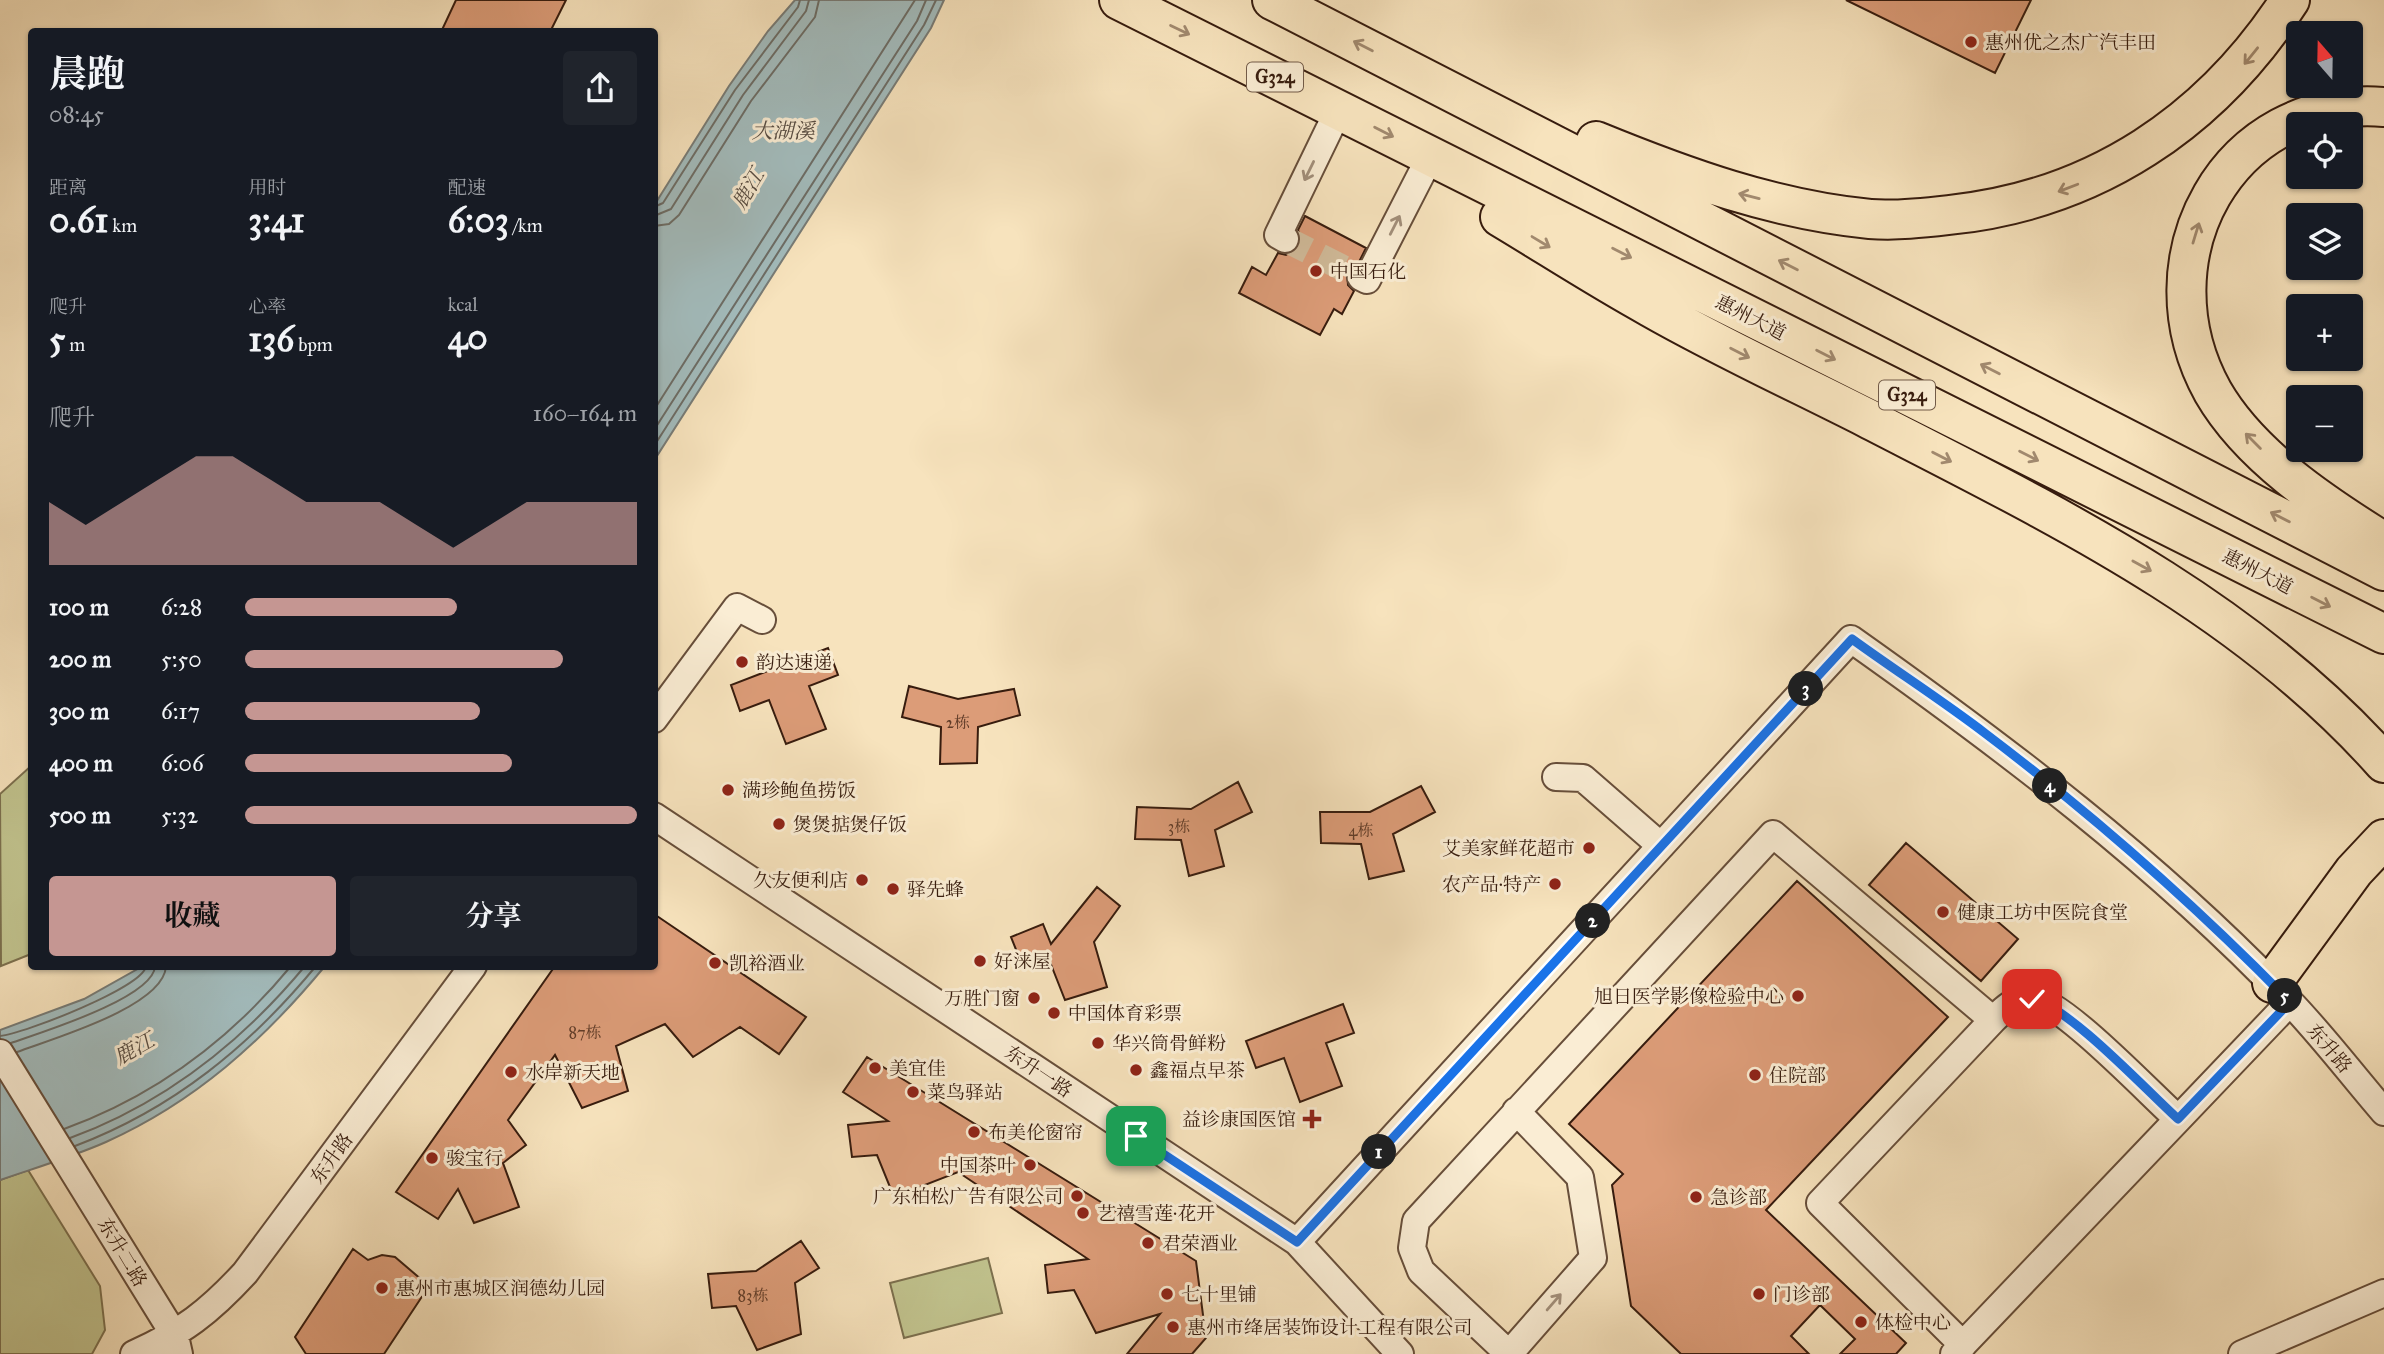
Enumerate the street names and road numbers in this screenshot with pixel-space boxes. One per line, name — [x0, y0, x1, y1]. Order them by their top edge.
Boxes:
road number: G324 — [1247, 62, 1303, 92]
street label: 惠州大道 — [1712, 290, 1790, 345]
road number: G324 — [1879, 380, 1935, 410]
street label: 惠州大道 — [2219, 544, 2297, 599]
street label: 东升路 — [2302, 1019, 2357, 1078]
street label: 东升一路 — [1001, 1041, 1077, 1102]
street label: 东升路 — [305, 1128, 357, 1188]
street label: 东升二路 — [93, 1214, 152, 1291]

